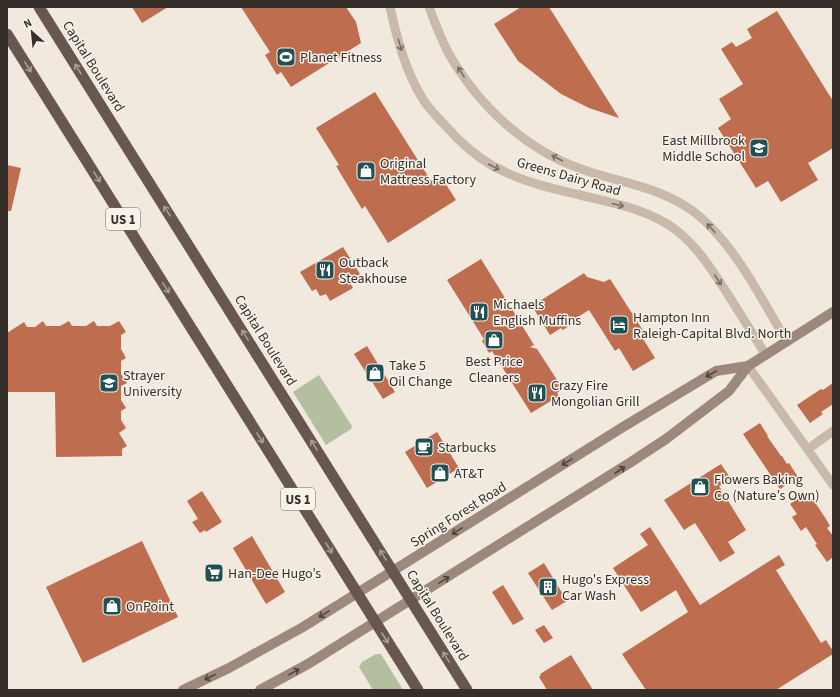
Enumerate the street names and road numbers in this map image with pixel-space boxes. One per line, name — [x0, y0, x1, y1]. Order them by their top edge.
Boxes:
street label: Capital Boulevard — [57, 17, 129, 116]
street label: Greens Dairy Road — [514, 153, 623, 201]
road number: US 1 — [106, 208, 140, 230]
street label: Capital Boulevard — [229, 291, 301, 390]
street label: Spring Forest Road — [407, 477, 511, 553]
road number: US 1 — [281, 488, 315, 510]
street label: Capital Boulevard — [401, 566, 473, 665]

